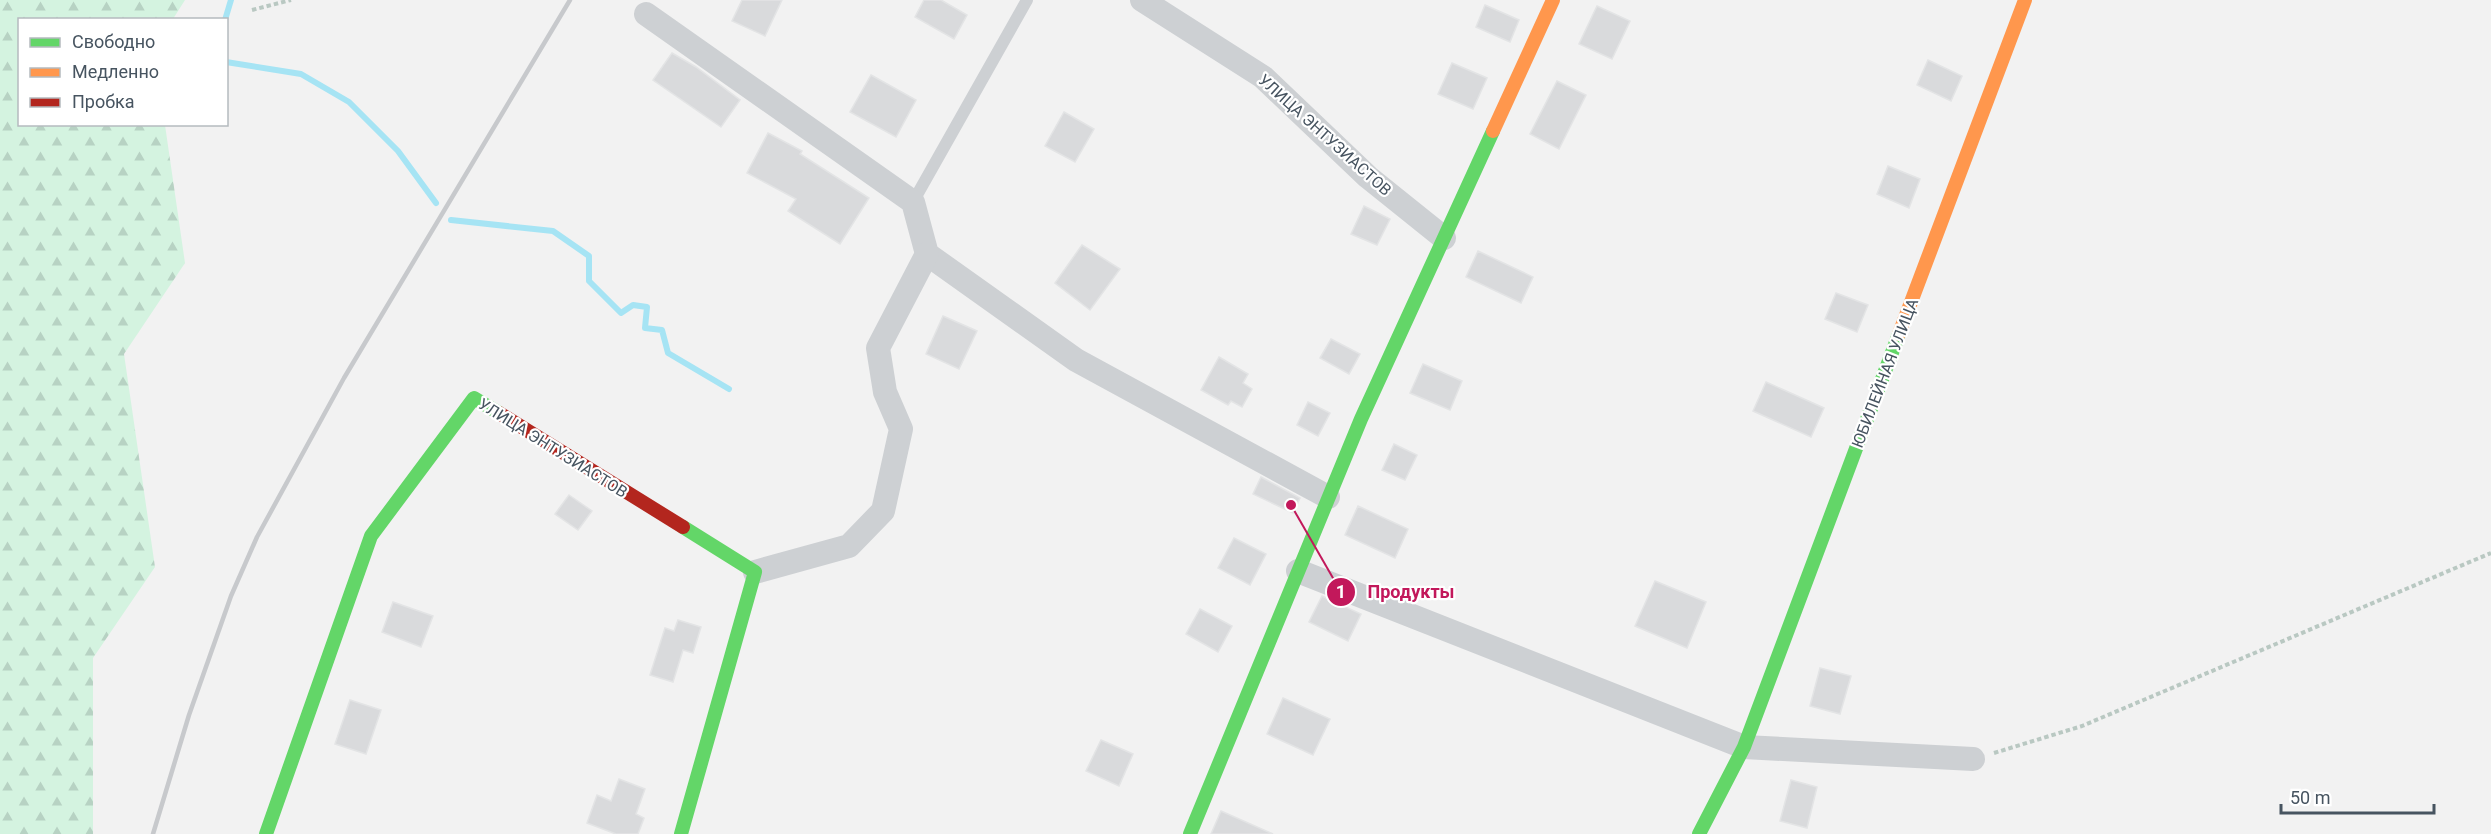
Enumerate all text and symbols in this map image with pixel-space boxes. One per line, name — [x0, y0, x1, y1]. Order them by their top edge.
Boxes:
legend — [18, 18, 228, 126]
text: Свободно — [72, 31, 155, 52]
text: Медленно — [72, 61, 159, 82]
street label: УЛИЦА ЭНТУЗИАСТОВ — [1255, 70, 1395, 200]
text: Пробка — [72, 91, 135, 112]
street label: ЮБИЛЕЙНАЯ УЛИЦА — [1848, 295, 1922, 450]
street label: УЛИЦА ЭНТУЗИАСТОВ — [475, 394, 631, 502]
callout: Продукты — [1326, 574, 1467, 610]
text: 1 — [1336, 581, 1346, 602]
text: Продукты — [1367, 581, 1455, 602]
scale bar — [2281, 777, 2434, 815]
text: 50 m — [2290, 787, 2330, 808]

